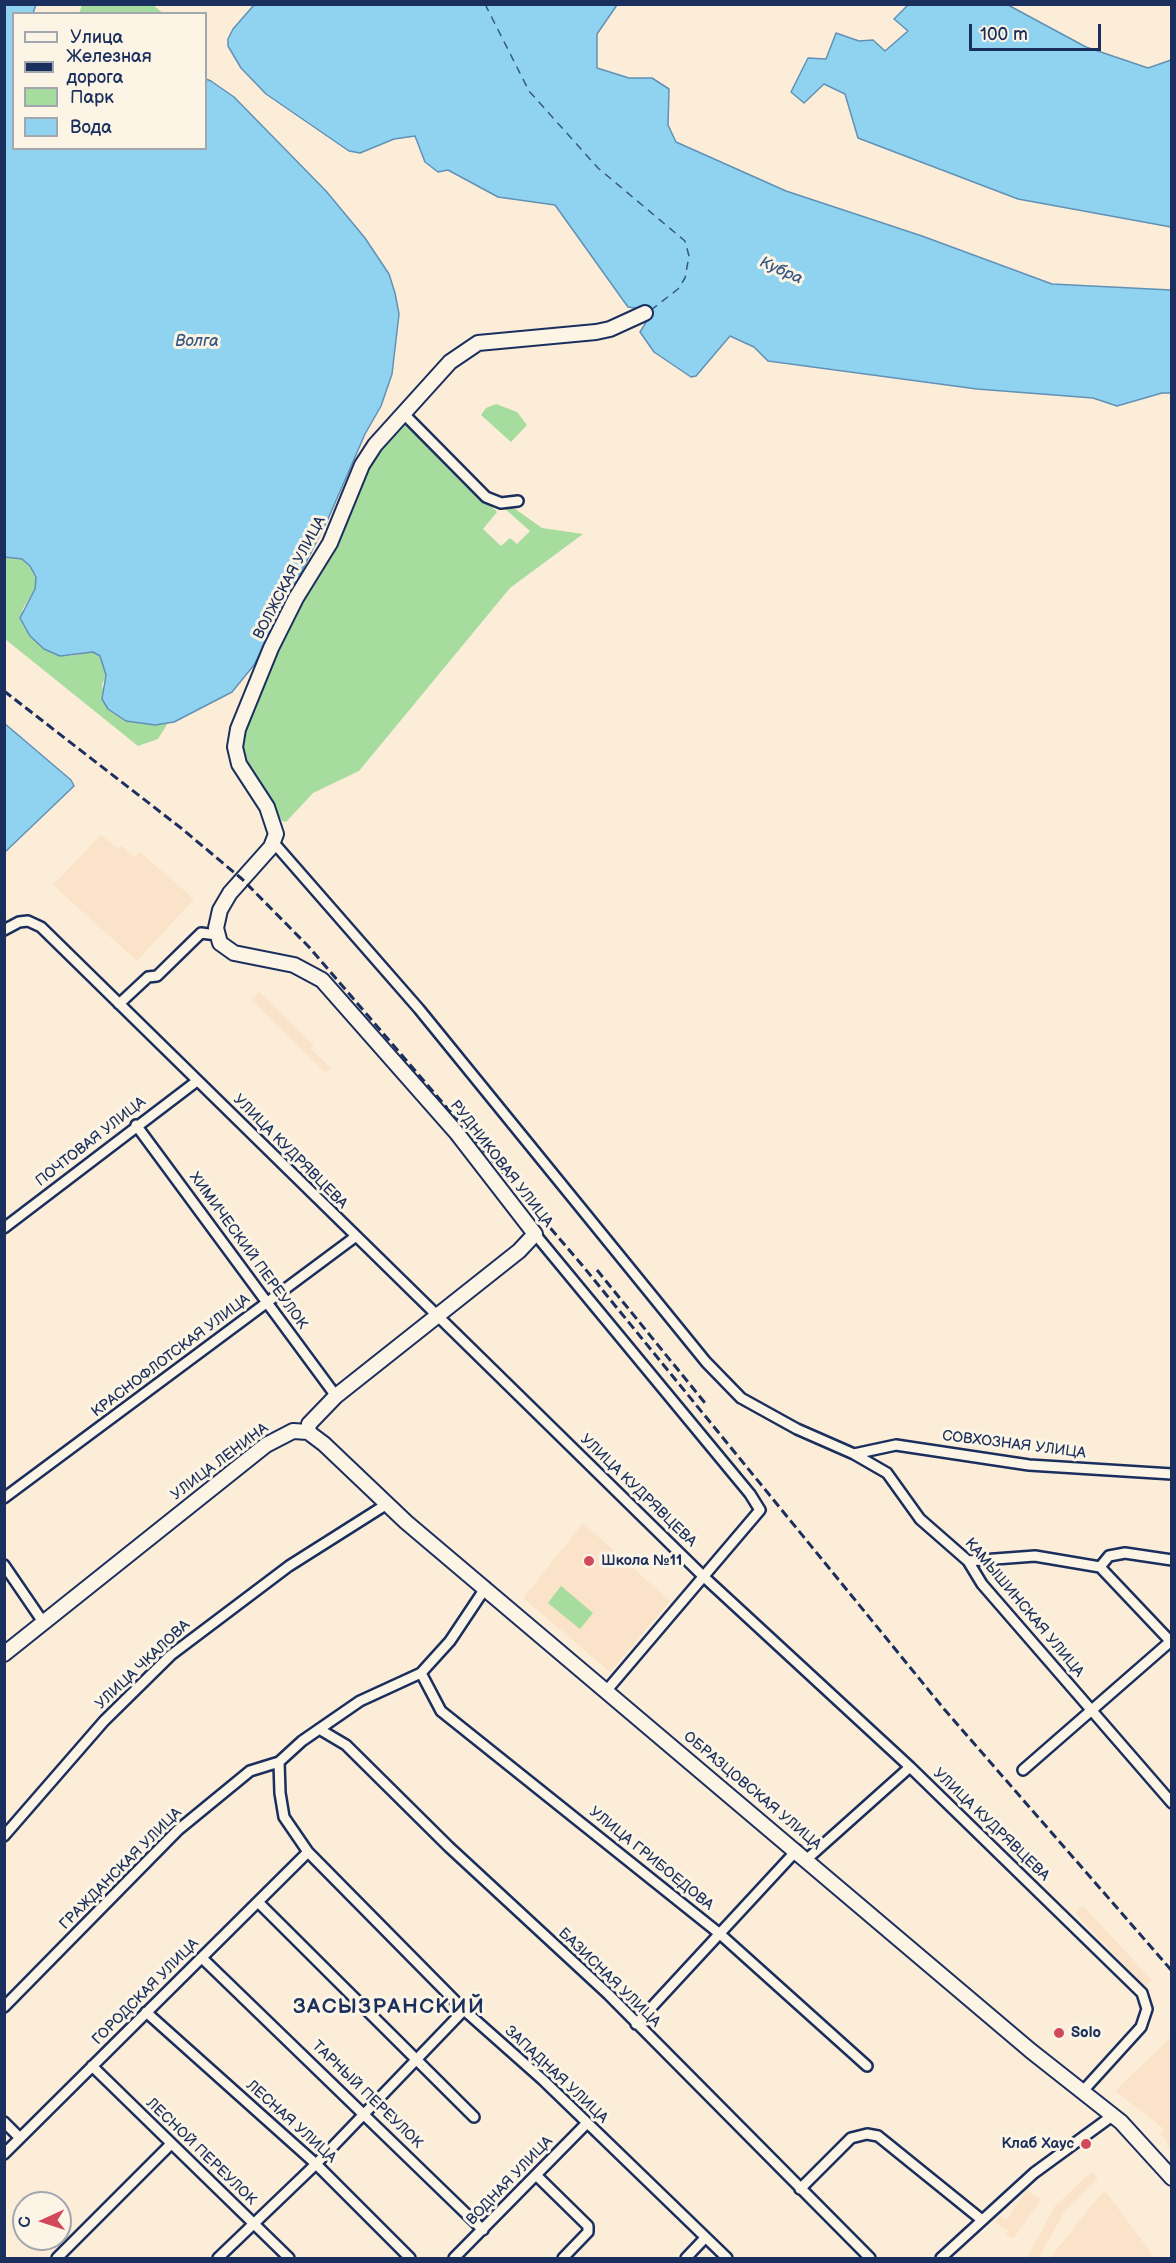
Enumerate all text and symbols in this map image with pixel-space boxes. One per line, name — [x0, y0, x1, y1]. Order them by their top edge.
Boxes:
legend — [12, 12, 207, 150]
scale bar — [972, 12, 1104, 50]
text: 100 m — [980, 24, 1028, 45]
text: Улица — [70, 27, 123, 48]
text: Железная дорога — [66, 46, 152, 88]
text: Парк — [70, 87, 114, 108]
text: Вода — [70, 117, 112, 138]
water label: Кубра — [757, 253, 805, 289]
water label: Волга — [175, 332, 219, 352]
street label: ВОЛЖСКАЯ УЛИЦА — [250, 513, 330, 643]
street label: УЛИЦА КУДРЯВЦЕВА — [229, 1091, 351, 1213]
street label: ПОЧТОВАЯ УЛИЦА — [32, 1093, 150, 1191]
street label: РУДНИКОВАЯ УЛИЦА — [446, 1097, 556, 1231]
street label: ХИМИЧЕСКИЙ ПЕРЕУЛОК — [185, 1169, 311, 1333]
street label: КРАСНОФЛОТСКАЯ УЛИЦА — [88, 1291, 254, 1421]
street label: УЛИЦА ЛЕНИНА — [168, 1420, 272, 1504]
street label: СОВХОЗНАЯ УЛИЦА — [941, 1427, 1087, 1463]
street label: УЛИЦА КУДРЯВЦЕВА — [576, 1431, 700, 1551]
street label: КАМЫШИНСКАЯ УЛИЦА — [961, 1535, 1087, 1681]
place label: Школа №11 — [601, 1552, 682, 1570]
marker: Школа №11 — [582, 1554, 596, 1568]
street label: УЛИЦА ЧКАЛОВА — [92, 1617, 194, 1713]
street label: ОБРАЗЦОВСКАЯ УЛИЦА — [679, 1728, 825, 1854]
street label: УЛИЦА КУДРЯВЦЕВА — [929, 1765, 1053, 1885]
street label: УЛИЦА ГРИБОЕДОВА — [585, 1803, 717, 1915]
street label: ГРАЖДАНСКАЯ УЛИЦА — [56, 1804, 186, 1934]
street label: БАЗИСНАЯ УЛИЦА — [554, 1925, 664, 2031]
street label: ГОРОДСКАЯ УЛИЦА — [89, 1935, 203, 2049]
district label: ЗАСЫЗРАНСКИЙ — [293, 1995, 485, 2021]
street label: ЗАПАДНАЯ УЛИЦА — [501, 2023, 611, 2127]
place label: Solo — [1071, 2024, 1101, 2042]
marker: Solo — [1052, 2026, 1066, 2040]
street label: ТАРНЫЙ ПЕРЕУЛОК — [308, 2037, 426, 2153]
street label: ЛЕСНАЯ УЛИЦА — [242, 2077, 340, 2167]
street label: ЛЕСНОЙ ПЕРЕУЛОК — [142, 2095, 260, 2209]
street label: ВОДНАЯ УЛИЦА — [463, 2133, 557, 2229]
place label: Клаб Хаус — [1002, 2135, 1074, 2153]
marker: Клаб Хаус — [1079, 2137, 1093, 2151]
north arrow — [12, 2191, 72, 2251]
text: С — [16, 2216, 35, 2228]

